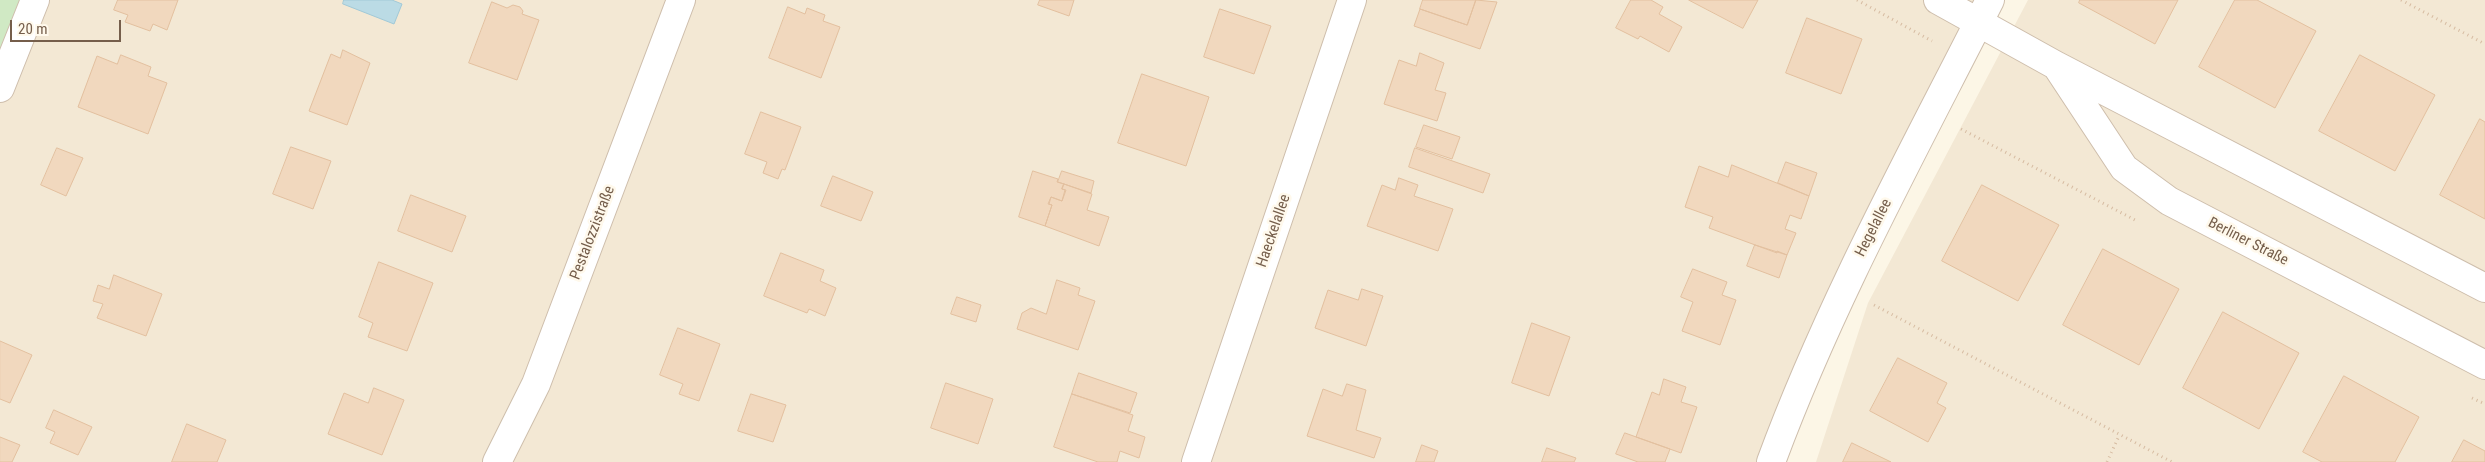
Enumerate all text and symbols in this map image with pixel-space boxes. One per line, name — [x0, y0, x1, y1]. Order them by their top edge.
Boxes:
scale bar — [12, 10, 124, 42]
text: 20 m — [18, 20, 48, 38]
street label: Pestalozzistraße — [567, 184, 619, 282]
street label: Haeckelallee — [1253, 192, 1295, 270]
street label: Hegelallee — [1852, 196, 1896, 260]
street label: Berliner Straße — [2205, 214, 2291, 270]

